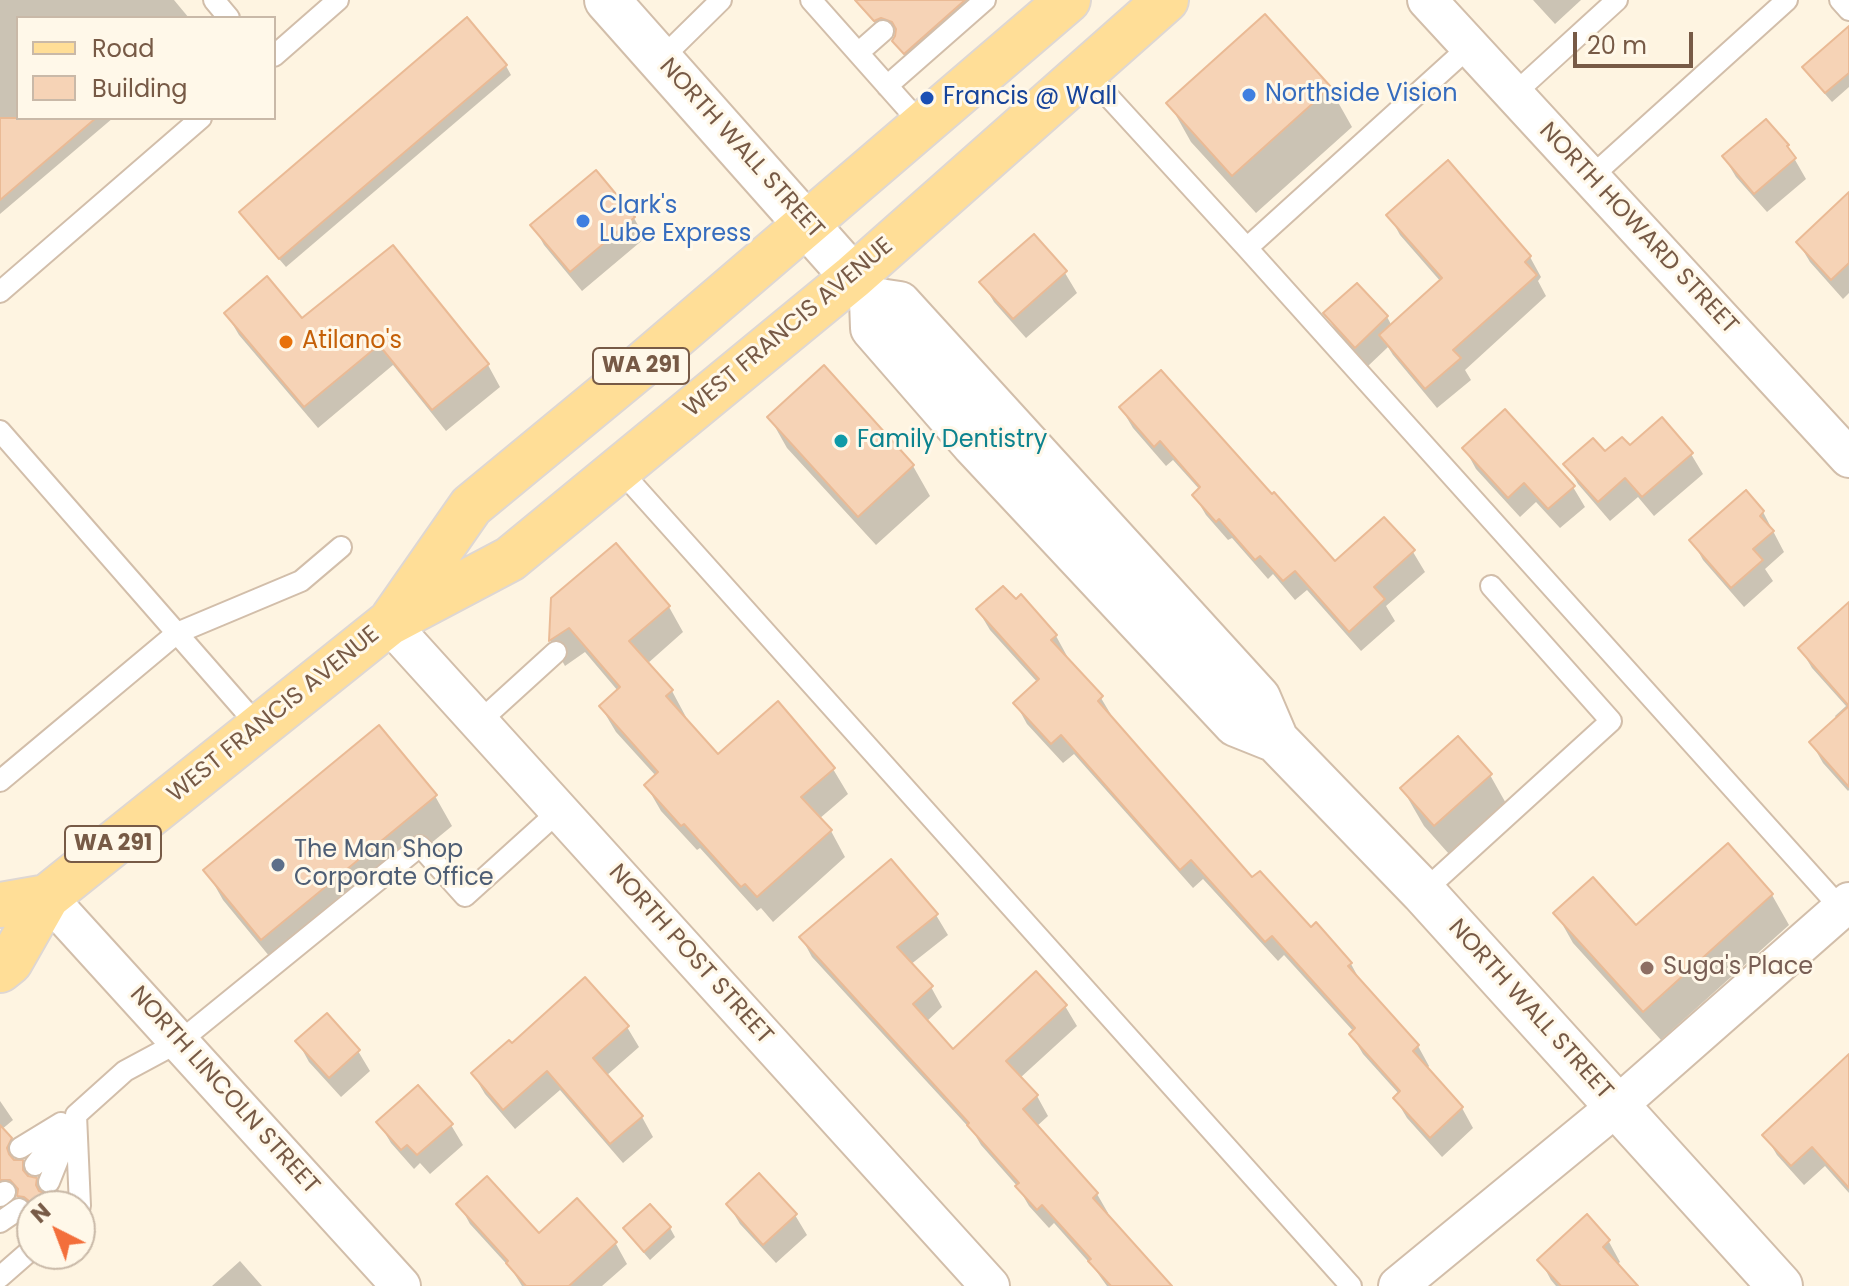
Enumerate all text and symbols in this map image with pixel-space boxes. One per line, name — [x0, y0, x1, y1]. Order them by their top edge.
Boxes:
legend — [16, 16, 276, 120]
scale bar — [1577, 16, 1697, 66]
text: 20 m — [1587, 29, 1647, 62]
text: Road — [92, 32, 154, 65]
street label: NORTH WALL STREET — [653, 53, 829, 245]
text: Building — [92, 72, 188, 105]
place label: Northside Vision — [1265, 81, 1458, 109]
place label: Francis @ Wall — [943, 84, 1117, 112]
marker: Northside Vision — [1240, 86, 1258, 104]
marker: Francis @ Wall — [918, 89, 936, 107]
street label: NORTH HOWARD STREET — [1532, 117, 1744, 341]
place label: Clark's Lube Express — [599, 193, 751, 249]
marker: Clark's Lube Express — [574, 212, 592, 230]
street label: WEST FRANCIS AVENUE — [679, 232, 899, 424]
place label: Atilano's — [302, 328, 402, 356]
marker: Atilano's — [277, 333, 295, 351]
road number: WA 291 — [593, 348, 689, 384]
place label: Family Dentistry — [857, 427, 1047, 455]
marker: Family Dentistry — [832, 432, 850, 450]
street label: WEST FRANCIS AVENUE — [162, 621, 386, 809]
road number: WA 291 — [65, 826, 161, 862]
place label: The Man Shop Corporate Office — [294, 837, 494, 893]
marker: The Man Shop Corporate Office — [269, 856, 287, 874]
street label: NORTH POST STREET — [602, 859, 778, 1051]
street label: NORTH WALL STREET — [1442, 914, 1618, 1106]
place label: Suga's Place — [1663, 954, 1813, 982]
marker: Suga's Place — [1638, 959, 1656, 977]
street label: NORTH LINCOLN STREET — [123, 981, 325, 1201]
north arrow — [16, 1190, 96, 1270]
text: N — [24, 1196, 57, 1230]

